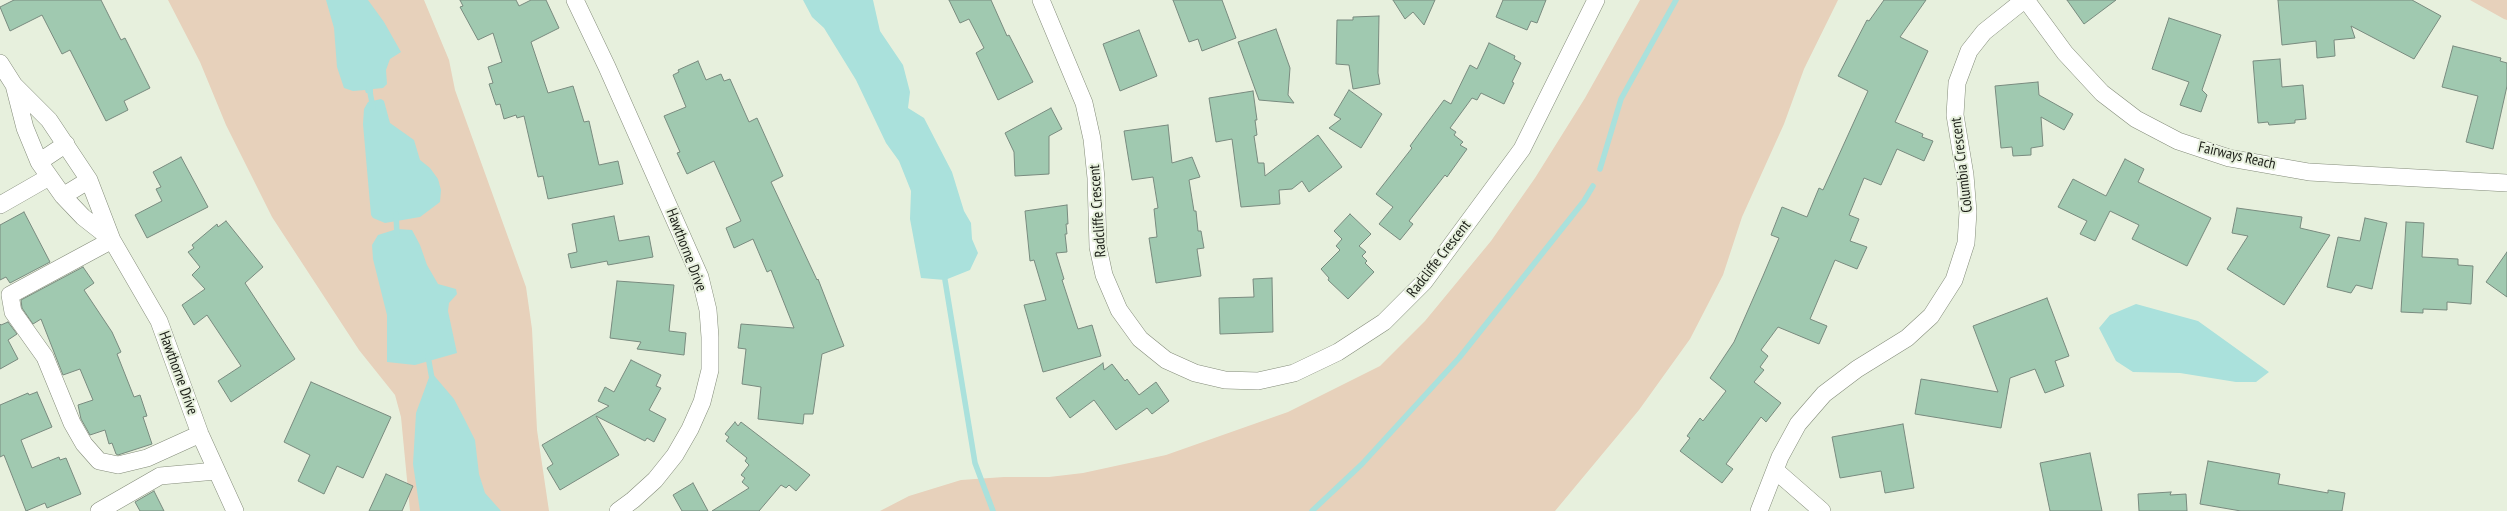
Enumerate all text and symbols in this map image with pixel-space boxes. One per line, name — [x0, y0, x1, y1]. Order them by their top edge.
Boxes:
street label: Columbia Crescent — [1947, 116, 1977, 214]
street label: Fairways Reach — [2196, 138, 2278, 174]
street label: Radcliffe Crescent — [1086, 164, 1110, 258]
street label: Hawthorne Drive — [662, 206, 710, 294]
street label: Radcliffe Crescent — [1403, 217, 1475, 301]
street label: Hawthorne Drive — [155, 329, 201, 417]

